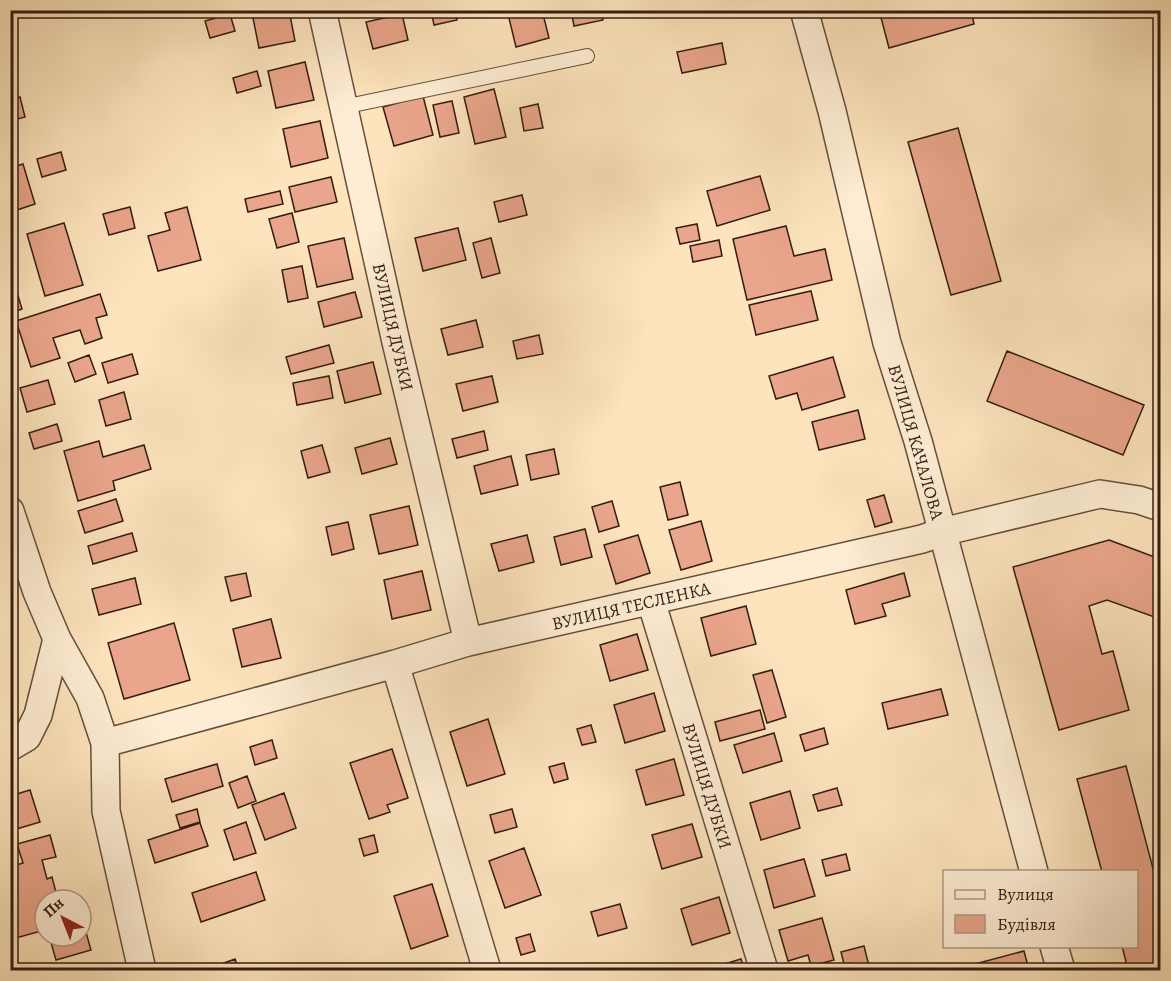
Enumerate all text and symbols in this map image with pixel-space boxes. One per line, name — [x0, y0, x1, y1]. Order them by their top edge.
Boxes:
street label: ВУЛИЦЯ ДУБКИ — [367, 261, 419, 393]
street label: ВУЛИЦЯ КАЧАЛОВА — [882, 362, 950, 523]
street label: ВУЛИЦЯ ТЕСЛЕНКА — [549, 576, 713, 636]
street label: ВУЛИЦЯ ДУБКИ — [676, 720, 738, 852]
legend — [943, 870, 1138, 948]
text: Вулиця — [997, 882, 1054, 906]
north arrow — [33, 888, 93, 948]
text: Пн — [38, 892, 69, 923]
text: Будівля — [997, 912, 1056, 936]

